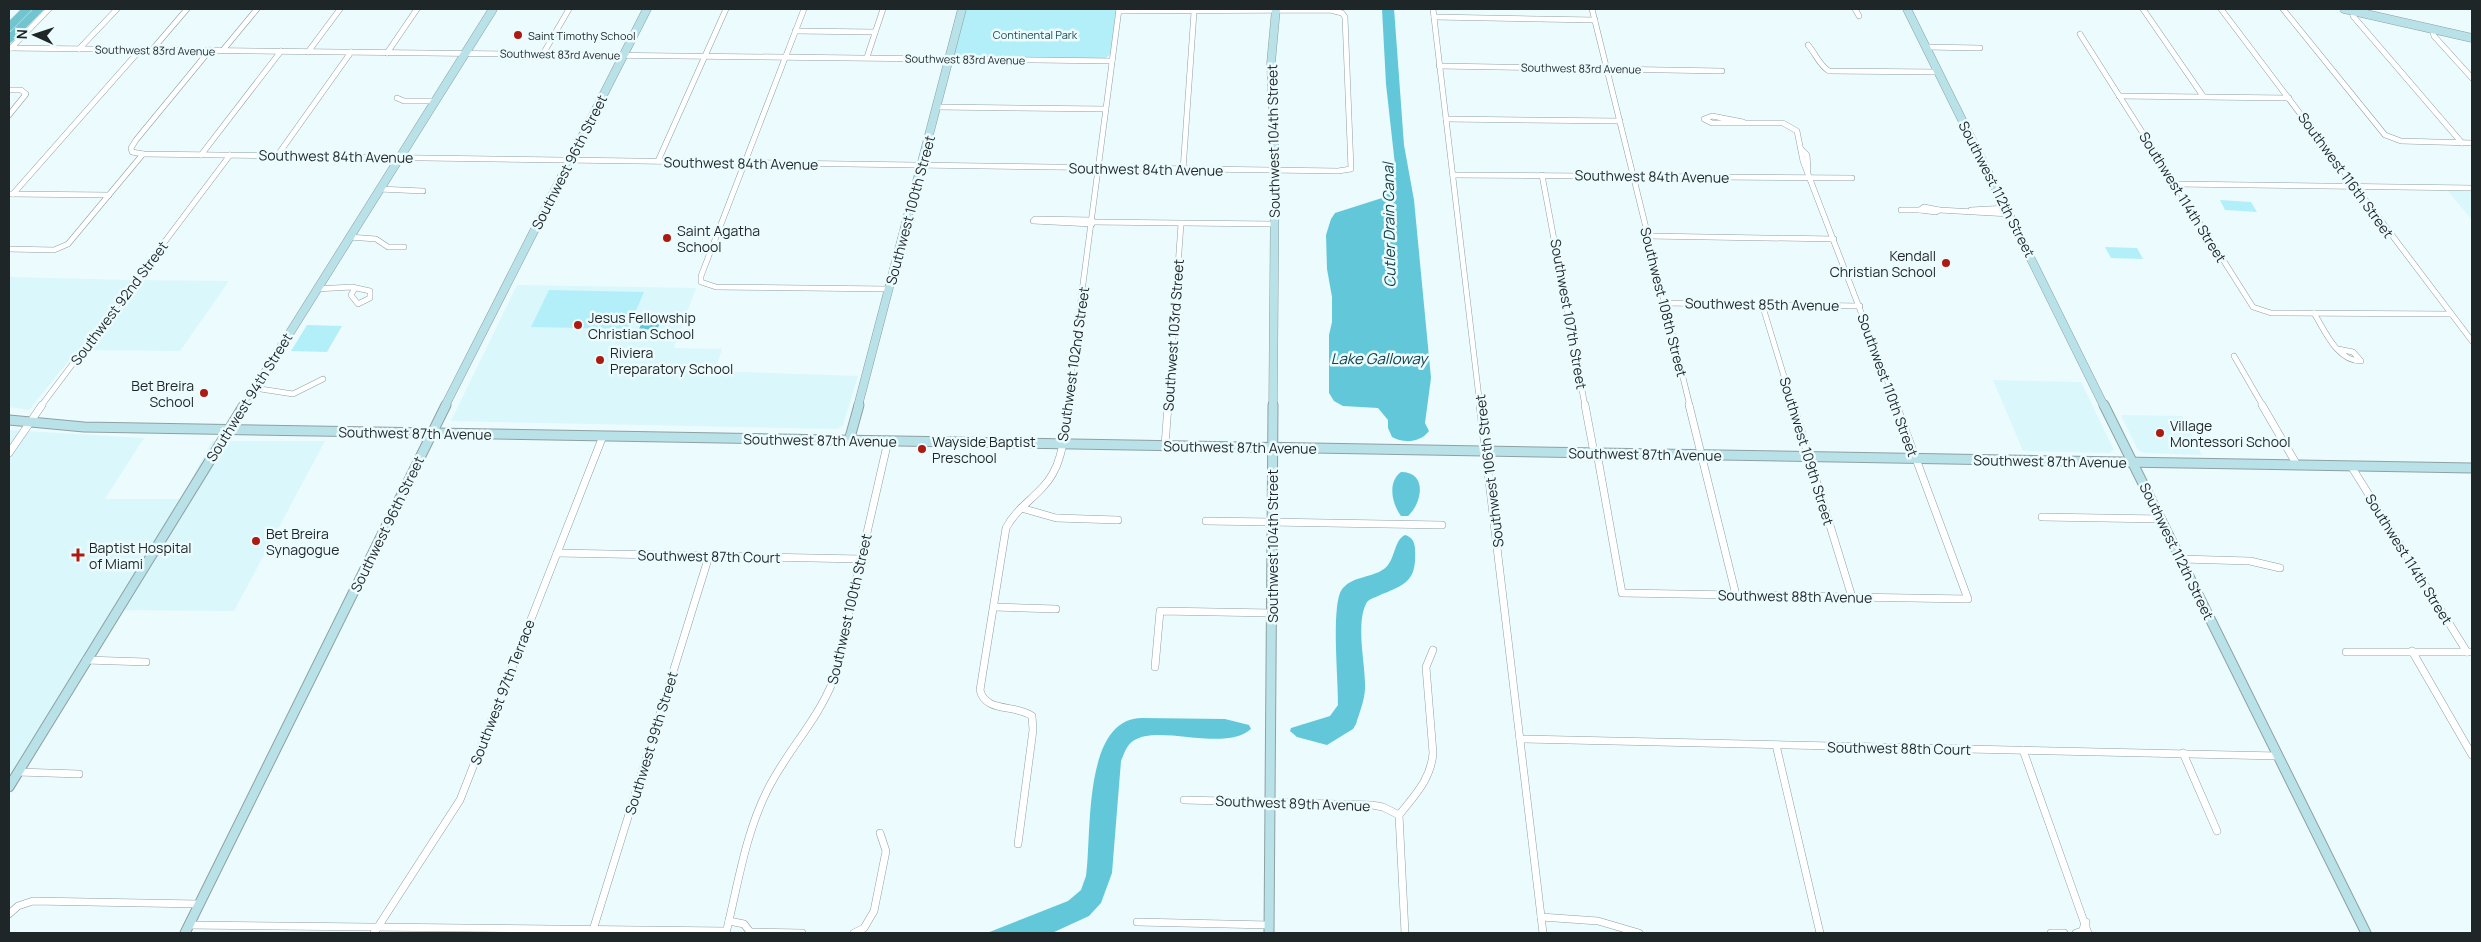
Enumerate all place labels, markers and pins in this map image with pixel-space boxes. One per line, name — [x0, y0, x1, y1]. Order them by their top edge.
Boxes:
place label: Saint Timothy School — [528, 28, 635, 43]
marker: Saint Timothy School — [512, 29, 524, 41]
place label: Saint Agatha School — [677, 221, 760, 256]
marker: Saint Agatha School — [661, 232, 673, 244]
place label: Kendall Christian School — [1830, 246, 1936, 281]
marker: Kendall Christian School — [1940, 257, 1952, 269]
place label: Jesus Fellowship Christian School — [588, 308, 696, 343]
marker: Jesus Fellowship Christian School — [572, 319, 584, 331]
place label: Riviera Preparatory School — [610, 343, 733, 378]
marker: Riviera Preparatory School — [594, 354, 606, 366]
place label: Bet Breira School — [131, 376, 194, 411]
marker: Bet Breira School — [198, 387, 210, 399]
place label: Village Montessori School — [2170, 416, 2291, 451]
marker: Village Montessori School — [2154, 427, 2166, 439]
place label: Wayside Baptist Preschool — [932, 432, 1036, 467]
marker: Wayside Baptist Preschool — [916, 443, 928, 455]
place label: Bet Breira Synagogue — [266, 524, 339, 559]
marker: Bet Breira Synagogue — [250, 535, 262, 547]
place label: Baptist Hospital of Miami — [89, 538, 192, 573]
marker: Baptist Hospital of Miami — [71, 548, 85, 562]

